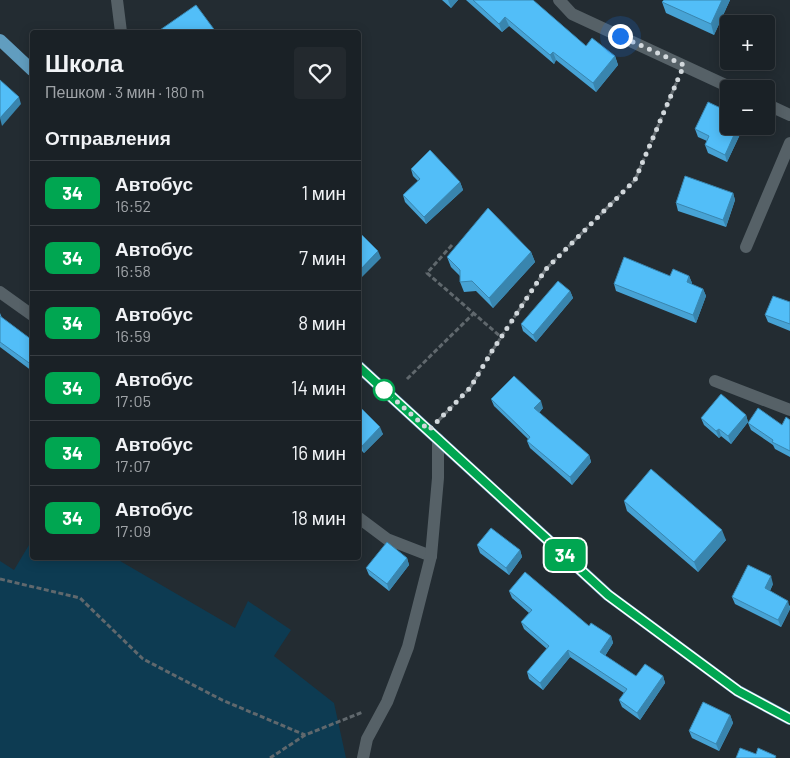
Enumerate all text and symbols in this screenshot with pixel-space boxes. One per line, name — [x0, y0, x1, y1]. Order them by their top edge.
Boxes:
map controls — [720, 15, 775, 135]
button: + — [720, 15, 775, 70]
your location — [608, 24, 633, 49]
button: heart — [294, 47, 346, 99]
text: Школа — [45, 48, 123, 77]
button: − — [720, 80, 775, 135]
text: Пешком · 3 мин · 180 m — [45, 82, 204, 101]
text: Отправления — [45, 126, 171, 149]
text: Автобус — [115, 172, 193, 195]
text: 1 мин — [301, 181, 346, 204]
text: 34 — [62, 182, 83, 204]
text: 16:52 — [115, 196, 151, 215]
text: Автобус — [115, 237, 193, 260]
text: 7 мин — [299, 246, 346, 269]
text: 34 — [62, 247, 83, 269]
text: 16:58 — [115, 261, 151, 280]
text: Автобус — [115, 302, 193, 325]
text: 8 мин — [298, 311, 346, 334]
text: 34 — [62, 312, 83, 334]
text: 16:59 — [115, 326, 151, 345]
text: Автобус — [115, 367, 193, 390]
text: 14 мин — [291, 376, 346, 399]
text: 34 — [62, 377, 83, 399]
unlabelled marker — [373, 379, 395, 401]
text: 17:05 — [115, 391, 151, 410]
text: Автобус — [115, 432, 193, 455]
text: 16 мин — [292, 441, 346, 464]
text: 34 — [62, 442, 83, 464]
text: 17:07 — [115, 456, 150, 475]
text: Автобус — [115, 497, 193, 520]
text: 18 мин — [291, 506, 346, 529]
text: 34 — [62, 507, 83, 529]
text: 17:09 — [115, 521, 151, 540]
line badge: 34 — [542, 539, 588, 571]
text: 34 — [555, 544, 575, 566]

